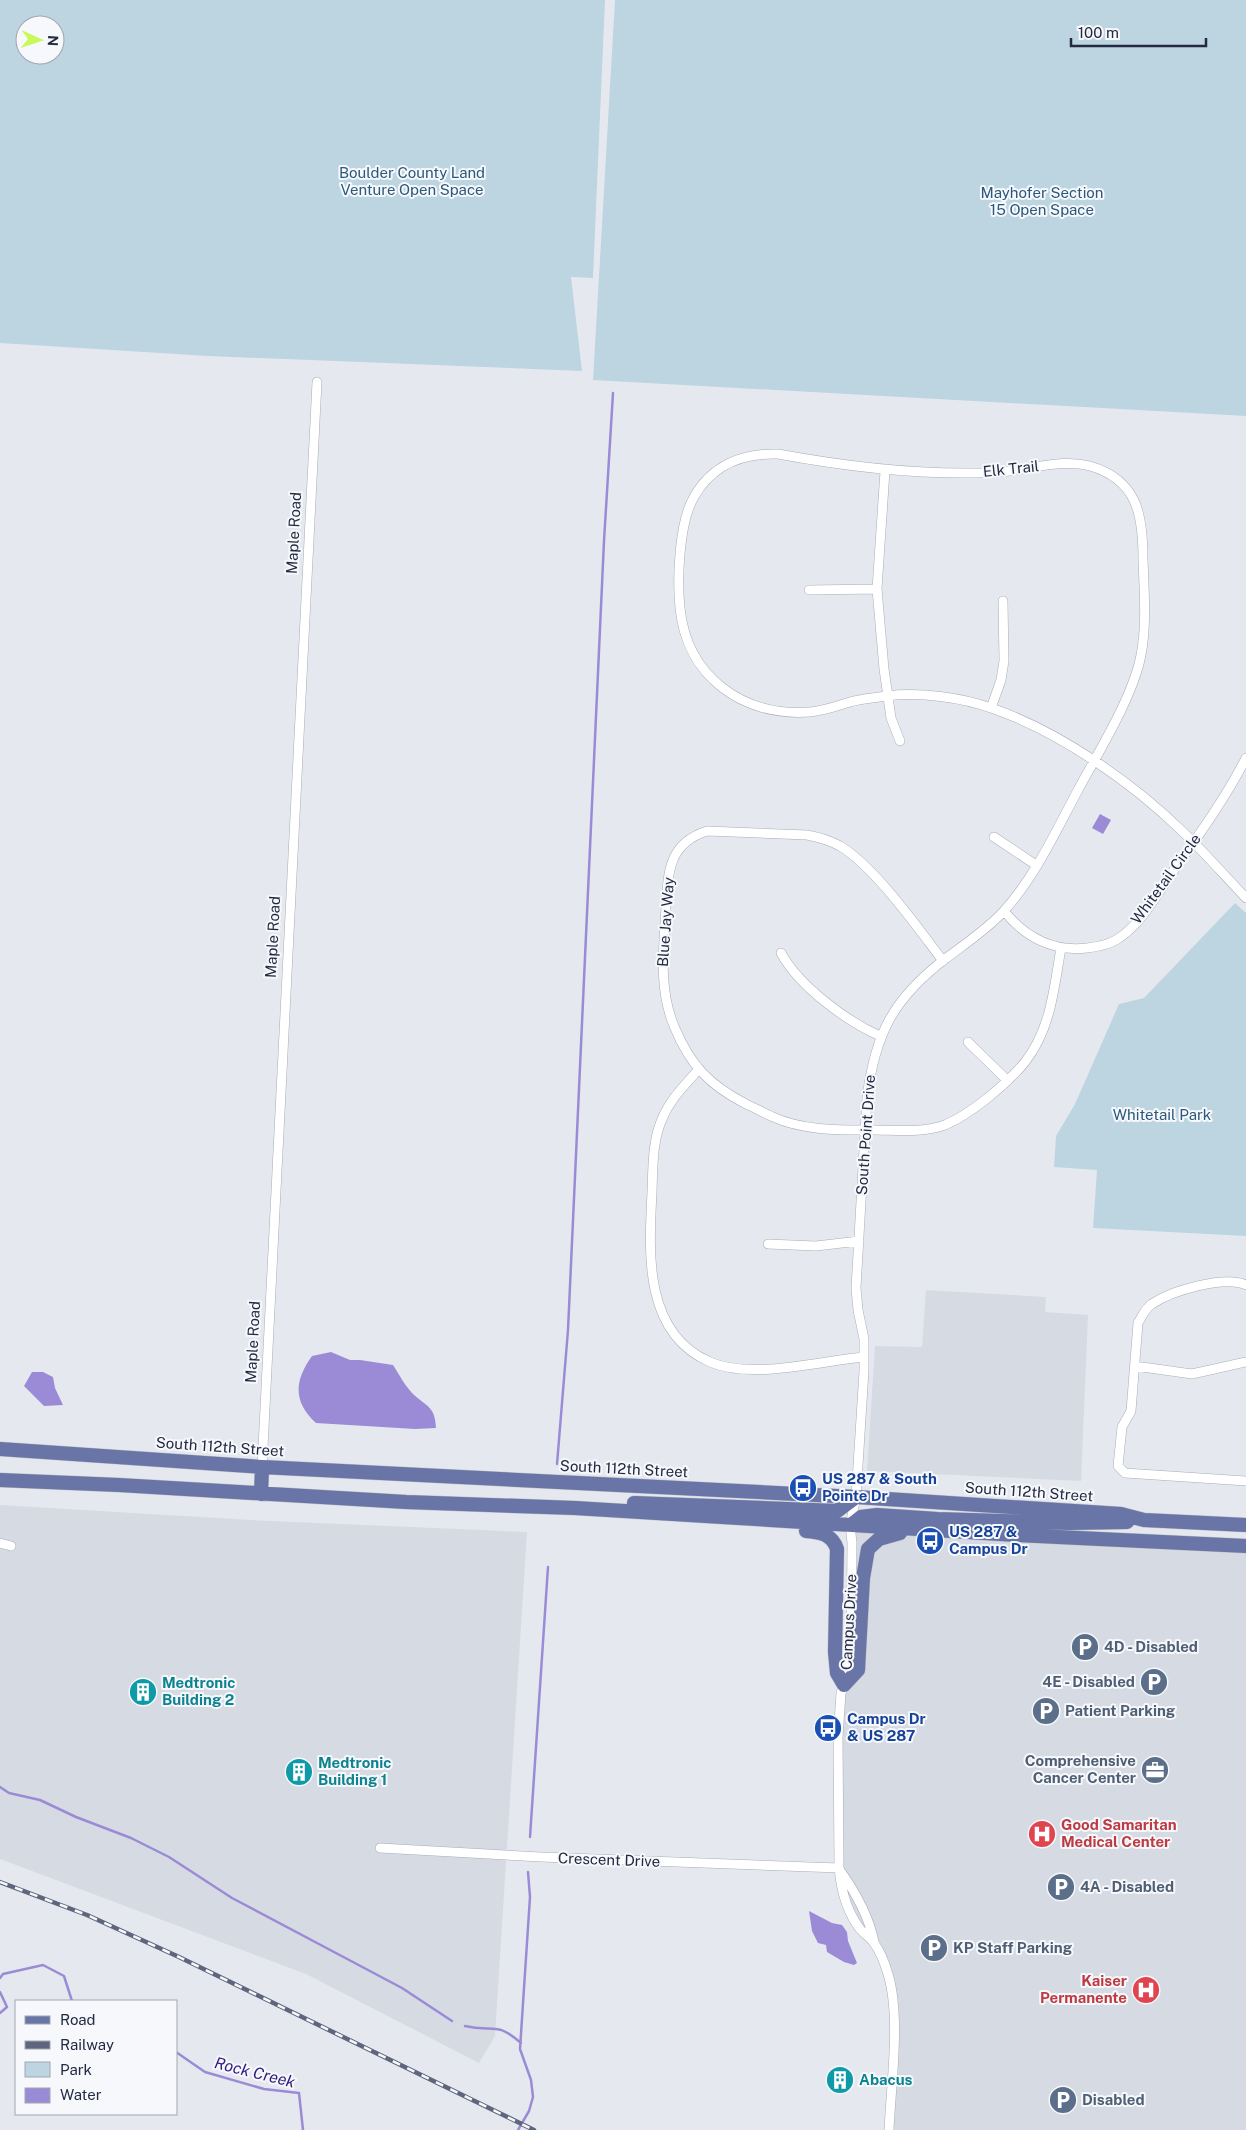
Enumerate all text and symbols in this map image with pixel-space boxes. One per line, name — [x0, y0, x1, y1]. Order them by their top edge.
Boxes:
north arrow — [15, 15, 65, 65]
scale bar — [1071, 15, 1206, 47]
text: 100 m — [1078, 24, 1119, 41]
text: N — [45, 35, 61, 47]
park label: Boulder County Land Venture Open Space — [339, 164, 485, 198]
park label: Mayhofer Section 15 Open Space — [980, 184, 1104, 218]
street label: Elk Trail — [982, 457, 1040, 480]
street label: Maple Road — [283, 491, 304, 574]
street label: Whitetail Circle — [1127, 830, 1204, 927]
street label: Blue Jay Way — [654, 876, 677, 967]
street label: Maple Road — [262, 895, 283, 978]
street label: South Point Drive — [853, 1074, 878, 1196]
park label: Whitetail Park — [1113, 1106, 1211, 1123]
street label: Maple Road — [242, 1300, 263, 1383]
street label: South 112th Street — [155, 1434, 285, 1459]
street label: South 112th Street — [559, 1457, 689, 1480]
place label: US 287 & South Pointe Dr — [822, 1470, 937, 1504]
bus stop icon: US 287 & South Pointe Dr — [788, 1473, 818, 1503]
street label: South 112th Street — [964, 1479, 1094, 1504]
place label: US 287 & Campus Dr — [949, 1523, 1028, 1557]
bus stop icon: US 287 & Campus Dr — [915, 1526, 945, 1556]
street label: Campus Drive — [837, 1574, 860, 1670]
parking icon: 4D - Disabled — [1070, 1632, 1100, 1662]
place label: 4D - Disabled — [1104, 1638, 1198, 1655]
parking icon: 4E - Disabled — [1139, 1667, 1169, 1697]
place label: 4E - Disabled — [1042, 1673, 1135, 1690]
place label: Medtronic Building 2 — [162, 1674, 235, 1708]
building icon: Medtronic Building 2 — [128, 1677, 158, 1707]
parking icon: Patient Parking — [1031, 1696, 1061, 1726]
place label: Patient Parking — [1065, 1702, 1176, 1719]
place label: Campus Dr & US 287 — [847, 1710, 926, 1744]
bus stop icon: Campus Dr & US 287 — [813, 1713, 843, 1743]
place label: Comprehensive Cancer Center — [1025, 1752, 1136, 1786]
place label: Medtronic Building 1 — [318, 1754, 391, 1788]
office icon: Comprehensive Cancer Center — [1140, 1755, 1170, 1785]
building icon: Medtronic Building 1 — [284, 1757, 314, 1787]
place label: Good Samaritan Medical Center — [1061, 1816, 1177, 1850]
hospital icon: Good Samaritan Medical Center — [1027, 1819, 1057, 1849]
street label: Crescent Drive — [558, 1849, 660, 1870]
parking icon: 4A - Disabled — [1046, 1872, 1076, 1902]
place label: 4A - Disabled — [1080, 1878, 1174, 1895]
parking icon: KP Staff Parking — [919, 1933, 949, 1963]
place label: KP Staff Parking — [953, 1939, 1073, 1956]
place label: Kaiser Permanente — [1040, 1972, 1127, 2006]
hospital icon: Kaiser Permanente — [1131, 1975, 1161, 2005]
legend — [15, 2000, 178, 2115]
text: Road — [60, 2011, 96, 2028]
text: Railway — [60, 2036, 114, 2053]
water label: Rock Creek — [213, 2053, 297, 2092]
text: Park — [60, 2061, 92, 2078]
building icon: Abacus — [825, 2065, 855, 2095]
place label: Abacus — [859, 2071, 913, 2088]
parking icon: Disabled — [1048, 2085, 1078, 2115]
text: Water — [60, 2086, 102, 2103]
place label: Disabled — [1082, 2091, 1145, 2108]

